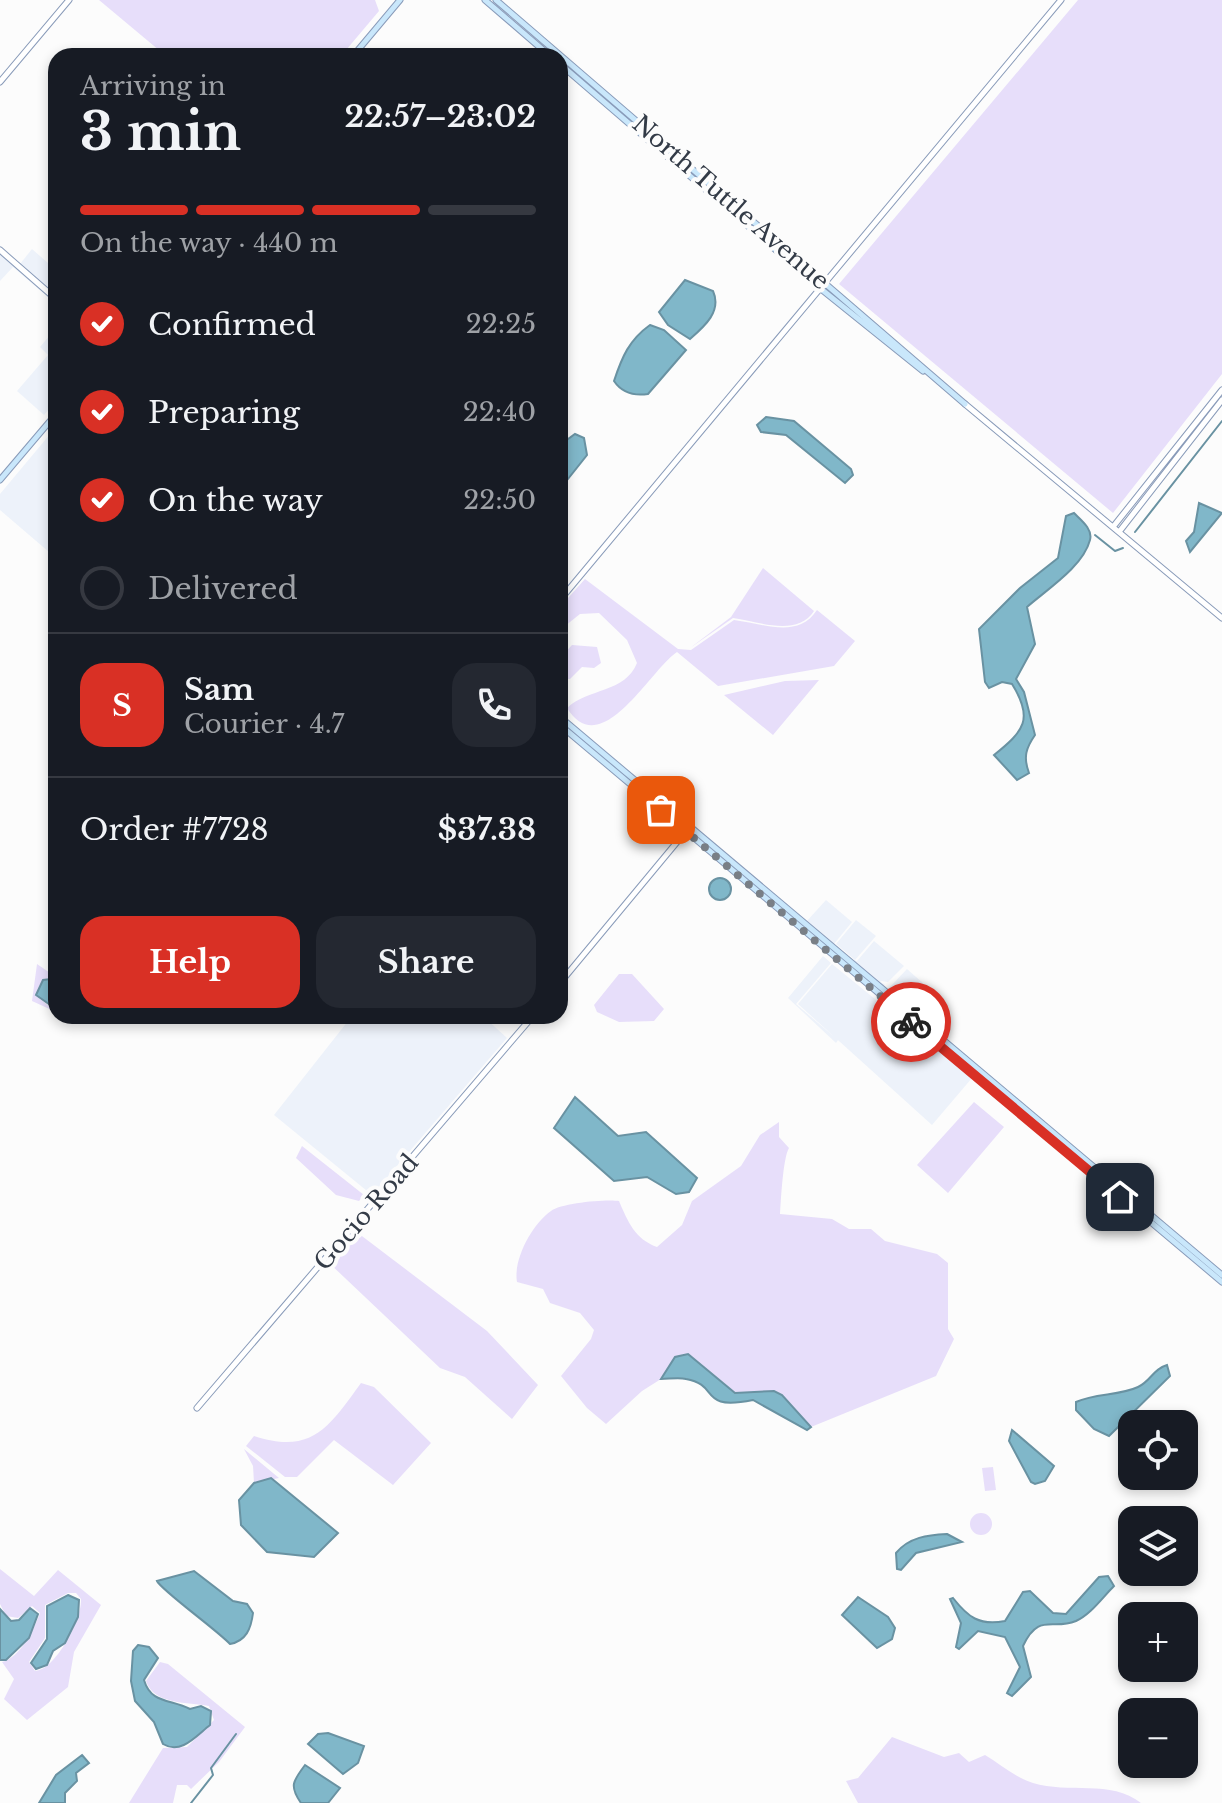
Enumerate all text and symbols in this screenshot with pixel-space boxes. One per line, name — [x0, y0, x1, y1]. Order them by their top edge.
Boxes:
text: Arriving in — [80, 70, 226, 102]
text: 22:57–23:02 — [344, 98, 536, 135]
text: 3 min — [80, 100, 241, 164]
street label: North Tuttle Avenue — [627, 109, 835, 295]
text: On the way · 440 m — [80, 227, 338, 259]
icon: check — [80, 302, 124, 346]
text: Confirmed — [148, 306, 316, 343]
text: 22:25 — [466, 308, 536, 340]
icon: check — [80, 390, 124, 434]
text: Preparing — [148, 394, 300, 431]
text: 22:40 — [463, 396, 536, 428]
icon: check — [80, 478, 124, 522]
text: On the way — [148, 482, 323, 519]
text: 22:50 — [463, 484, 536, 516]
text: Delivered — [148, 570, 298, 607]
button: phone — [452, 663, 536, 747]
text: Sam — [184, 671, 254, 708]
text: S — [112, 687, 132, 724]
text: Courier · 4.7 — [184, 708, 344, 740]
pin — [627, 776, 695, 844]
icon: bag — [639, 788, 683, 832]
text: Order #7728 — [80, 811, 269, 848]
text: $37.38 — [438, 811, 536, 848]
button: Help — [80, 916, 300, 1008]
button: Share — [316, 916, 536, 1008]
courier — [871, 982, 951, 1062]
icon: bike — [889, 1000, 933, 1044]
street label: Gocio Road — [308, 1148, 424, 1276]
pin — [1086, 1163, 1154, 1231]
icon: home — [1098, 1175, 1142, 1219]
map controls — [1118, 1410, 1198, 1778]
button: locate — [1118, 1410, 1198, 1490]
button: layers — [1118, 1506, 1198, 1586]
button: + — [1118, 1602, 1198, 1682]
button: − — [1118, 1698, 1198, 1778]

